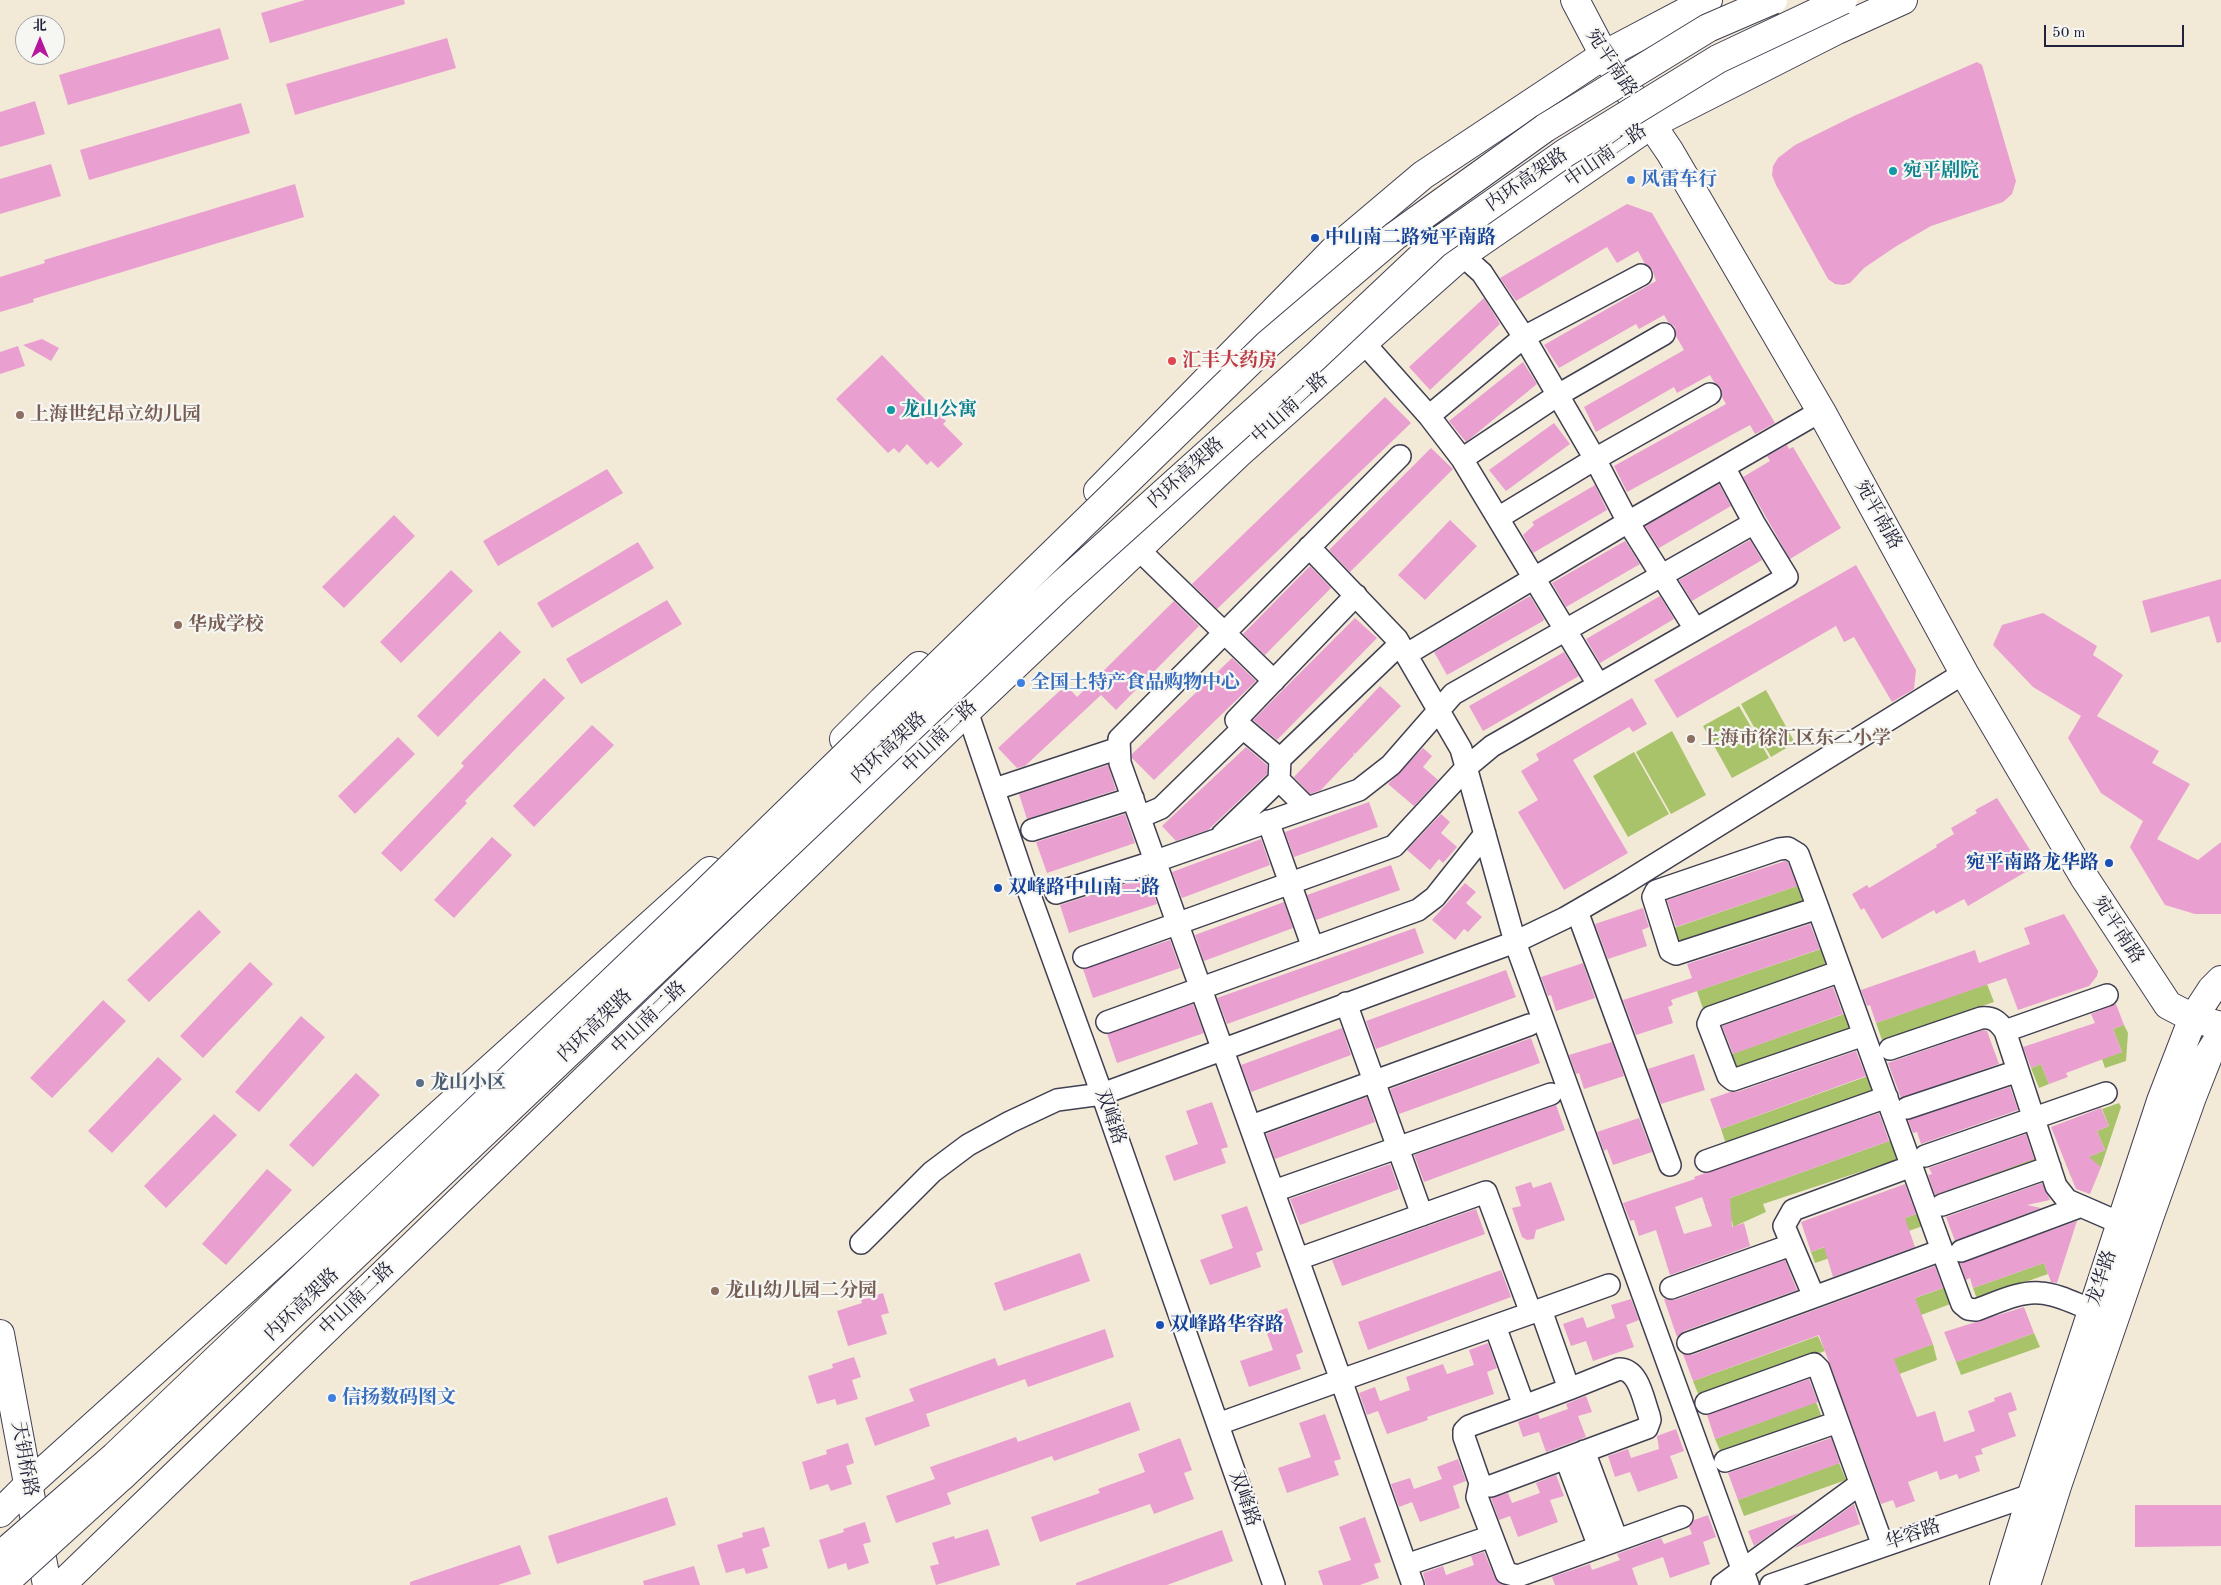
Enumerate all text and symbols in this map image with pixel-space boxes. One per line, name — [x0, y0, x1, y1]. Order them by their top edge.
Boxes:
north arrow — [15, 15, 65, 65]
scale bar — [2046, 15, 2186, 47]
text: 北 — [33, 19, 47, 33]
street label: 宛平南路 — [1581, 25, 1641, 101]
text: 50 m — [2052, 26, 2086, 41]
street label: 中山南二路 — [1561, 119, 1651, 193]
street label: 内环高架路 — [1482, 143, 1572, 217]
place label: 宛平剧院 — [1903, 160, 1979, 182]
marker: 宛平剧院 — [1887, 165, 1899, 177]
place label: 风雷车行 — [1641, 169, 1717, 191]
marker: 风雷车行 — [1625, 174, 1637, 186]
place label: 中山南二路宛平南路 — [1325, 227, 1496, 249]
marker: 中山南二路宛平南路 — [1309, 232, 1321, 244]
place label: 汇丰大药房 — [1182, 350, 1277, 372]
marker: 汇丰大药房 — [1166, 355, 1178, 367]
street label: 中山南二路 — [1247, 368, 1333, 448]
place label: 龙山公寓 — [901, 399, 977, 421]
place label: 上海世纪昂立幼儿园 — [30, 404, 201, 426]
marker: 龙山公寓 — [885, 404, 897, 416]
marker: 上海世纪昂立幼儿园 — [14, 409, 26, 421]
street label: 内环高架路 — [1143, 433, 1229, 513]
street label: 宛平南路 — [1850, 476, 1906, 554]
place label: 华成学校 — [188, 614, 264, 636]
marker: 华成学校 — [172, 619, 184, 631]
place label: 全国土特产食品购物中心 — [1031, 672, 1240, 694]
marker: 全国土特产食品购物中心 — [1015, 677, 1027, 689]
street label: 中山南二路 — [898, 696, 982, 778]
street label: 内环高架路 — [846, 707, 932, 789]
place label: 上海市徐汇区东二小学 — [1701, 728, 1891, 750]
marker: 上海市徐汇区东二小学 — [1685, 733, 1697, 745]
place label: 宛平南路龙华路 — [1966, 852, 2099, 874]
marker: 宛平南路龙华路 — [2103, 857, 2115, 869]
place label: 双峰路中山南二路 — [1008, 877, 1160, 899]
marker: 双峰路中山南二路 — [992, 882, 1004, 894]
street label: 宛平南路 — [2088, 892, 2148, 968]
street label: 中山南二路 — [607, 977, 691, 1059]
street label: 内环高架路 — [553, 985, 637, 1067]
place label: 龙山小区 — [430, 1072, 506, 1094]
marker: 龙山小区 — [414, 1077, 426, 1089]
street label: 双峰路 — [1090, 1086, 1130, 1148]
street label: 龙华路 — [2082, 1247, 2122, 1309]
street label: 中山南二路 — [315, 1258, 399, 1340]
street label: 内环高架路 — [260, 1264, 344, 1346]
place label: 龙山幼儿园二分园 — [725, 1280, 877, 1302]
marker: 龙山幼儿园二分园 — [709, 1285, 721, 1297]
place label: 双峰路华容路 — [1170, 1314, 1284, 1336]
marker: 双峰路华容路 — [1154, 1319, 1166, 1331]
place label: 信扬数码图文 — [342, 1387, 456, 1409]
marker: 信扬数码图文 — [326, 1392, 338, 1404]
street label: 天钥桥路 — [6, 1420, 42, 1498]
street label: 双峰路 — [1224, 1468, 1264, 1530]
street label: 华容路 — [1882, 1515, 1944, 1555]

